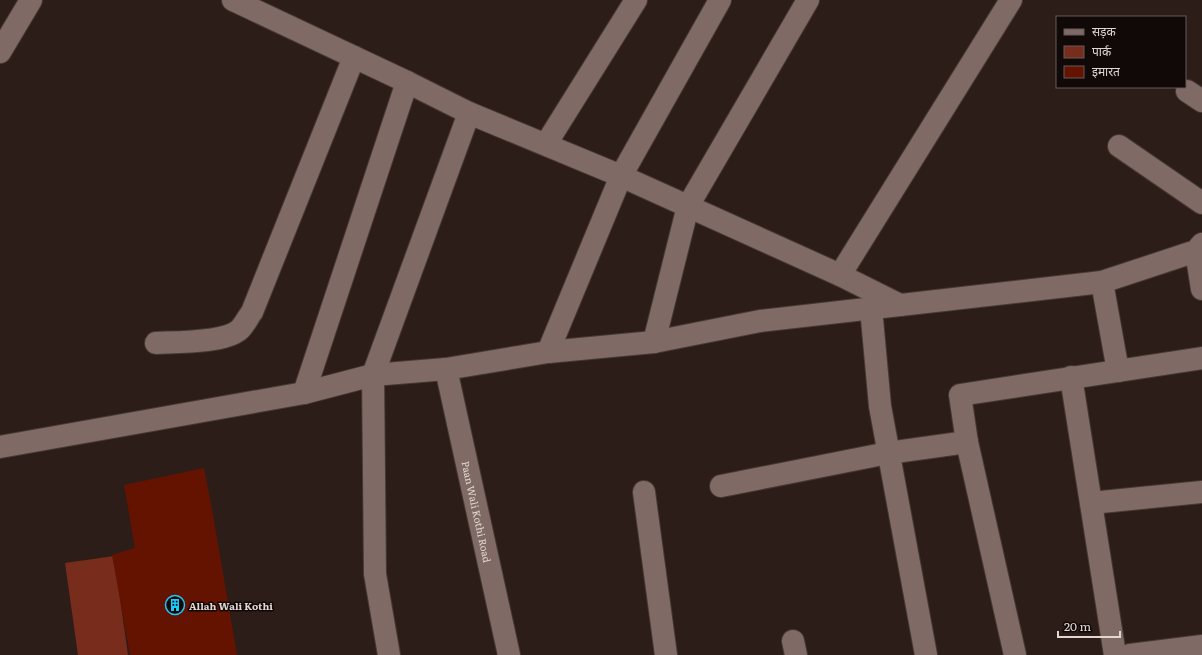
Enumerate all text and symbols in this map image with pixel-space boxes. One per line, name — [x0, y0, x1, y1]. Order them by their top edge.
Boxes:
legend — [1056, 16, 1186, 88]
text: सड़क — [1092, 22, 1117, 40]
text: पार्क — [1092, 42, 1112, 60]
text: इमारत — [1092, 62, 1121, 80]
street label: Paan Wali Kothi Road — [459, 459, 496, 564]
building icon: Allah Wali Kothi — [164, 594, 186, 616]
place label: Allah Wali Kothi — [189, 598, 273, 613]
scale bar — [1058, 613, 1120, 639]
text: 20 m — [1064, 617, 1091, 635]

